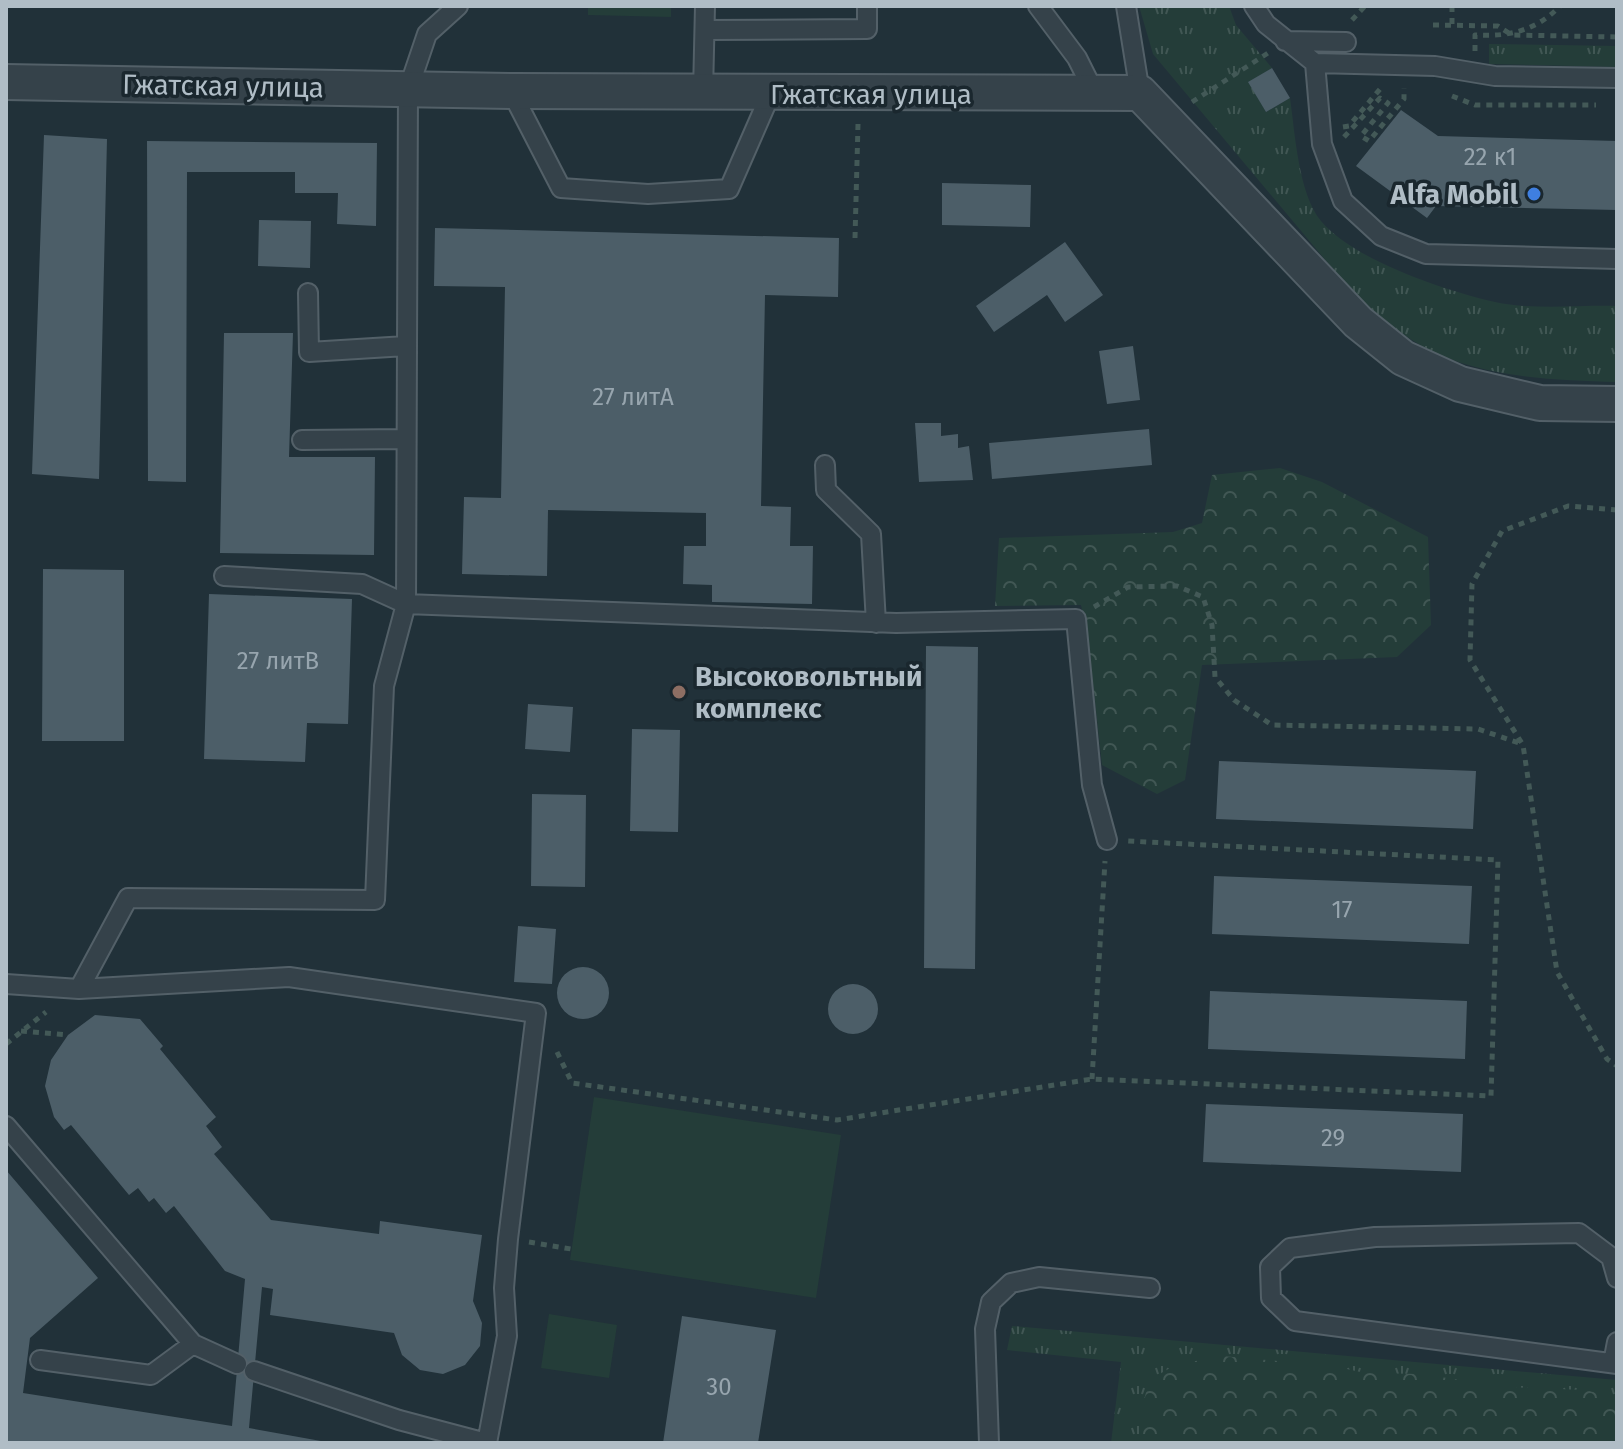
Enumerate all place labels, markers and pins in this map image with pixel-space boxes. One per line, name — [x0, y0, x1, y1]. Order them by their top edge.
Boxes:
place label: Alfa Mobil — [1390, 178, 1519, 211]
marker: Alfa Mobil — [1525, 185, 1543, 203]
place label: Высоковольтный комплекc — [695, 660, 922, 725]
marker: Высоковольтный комплекc — [670, 683, 688, 701]

